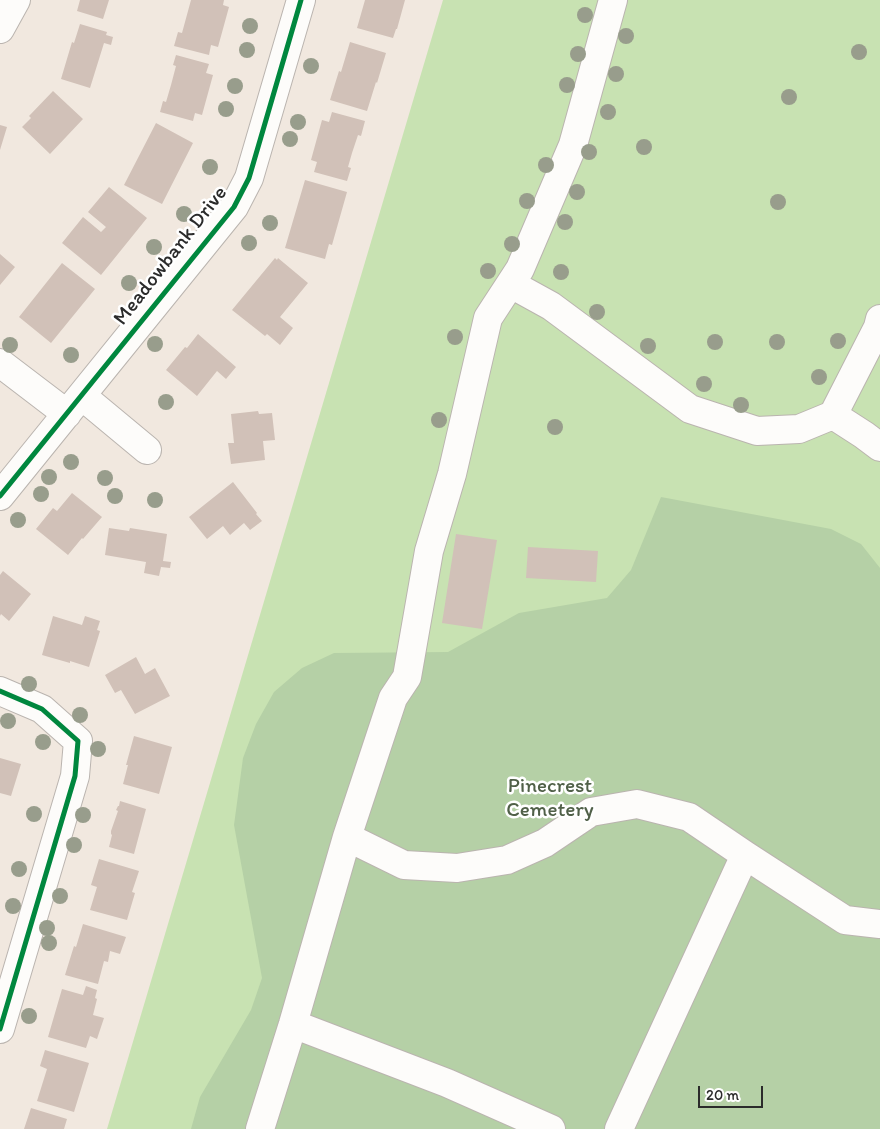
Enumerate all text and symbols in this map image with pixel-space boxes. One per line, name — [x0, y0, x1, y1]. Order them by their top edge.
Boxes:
street label: Meadowbank Drive — [109, 181, 233, 331]
park label: Pinecrest Cemetery — [506, 774, 594, 824]
scale bar — [700, 1076, 765, 1108]
text: 20 m — [706, 1086, 739, 1104]

